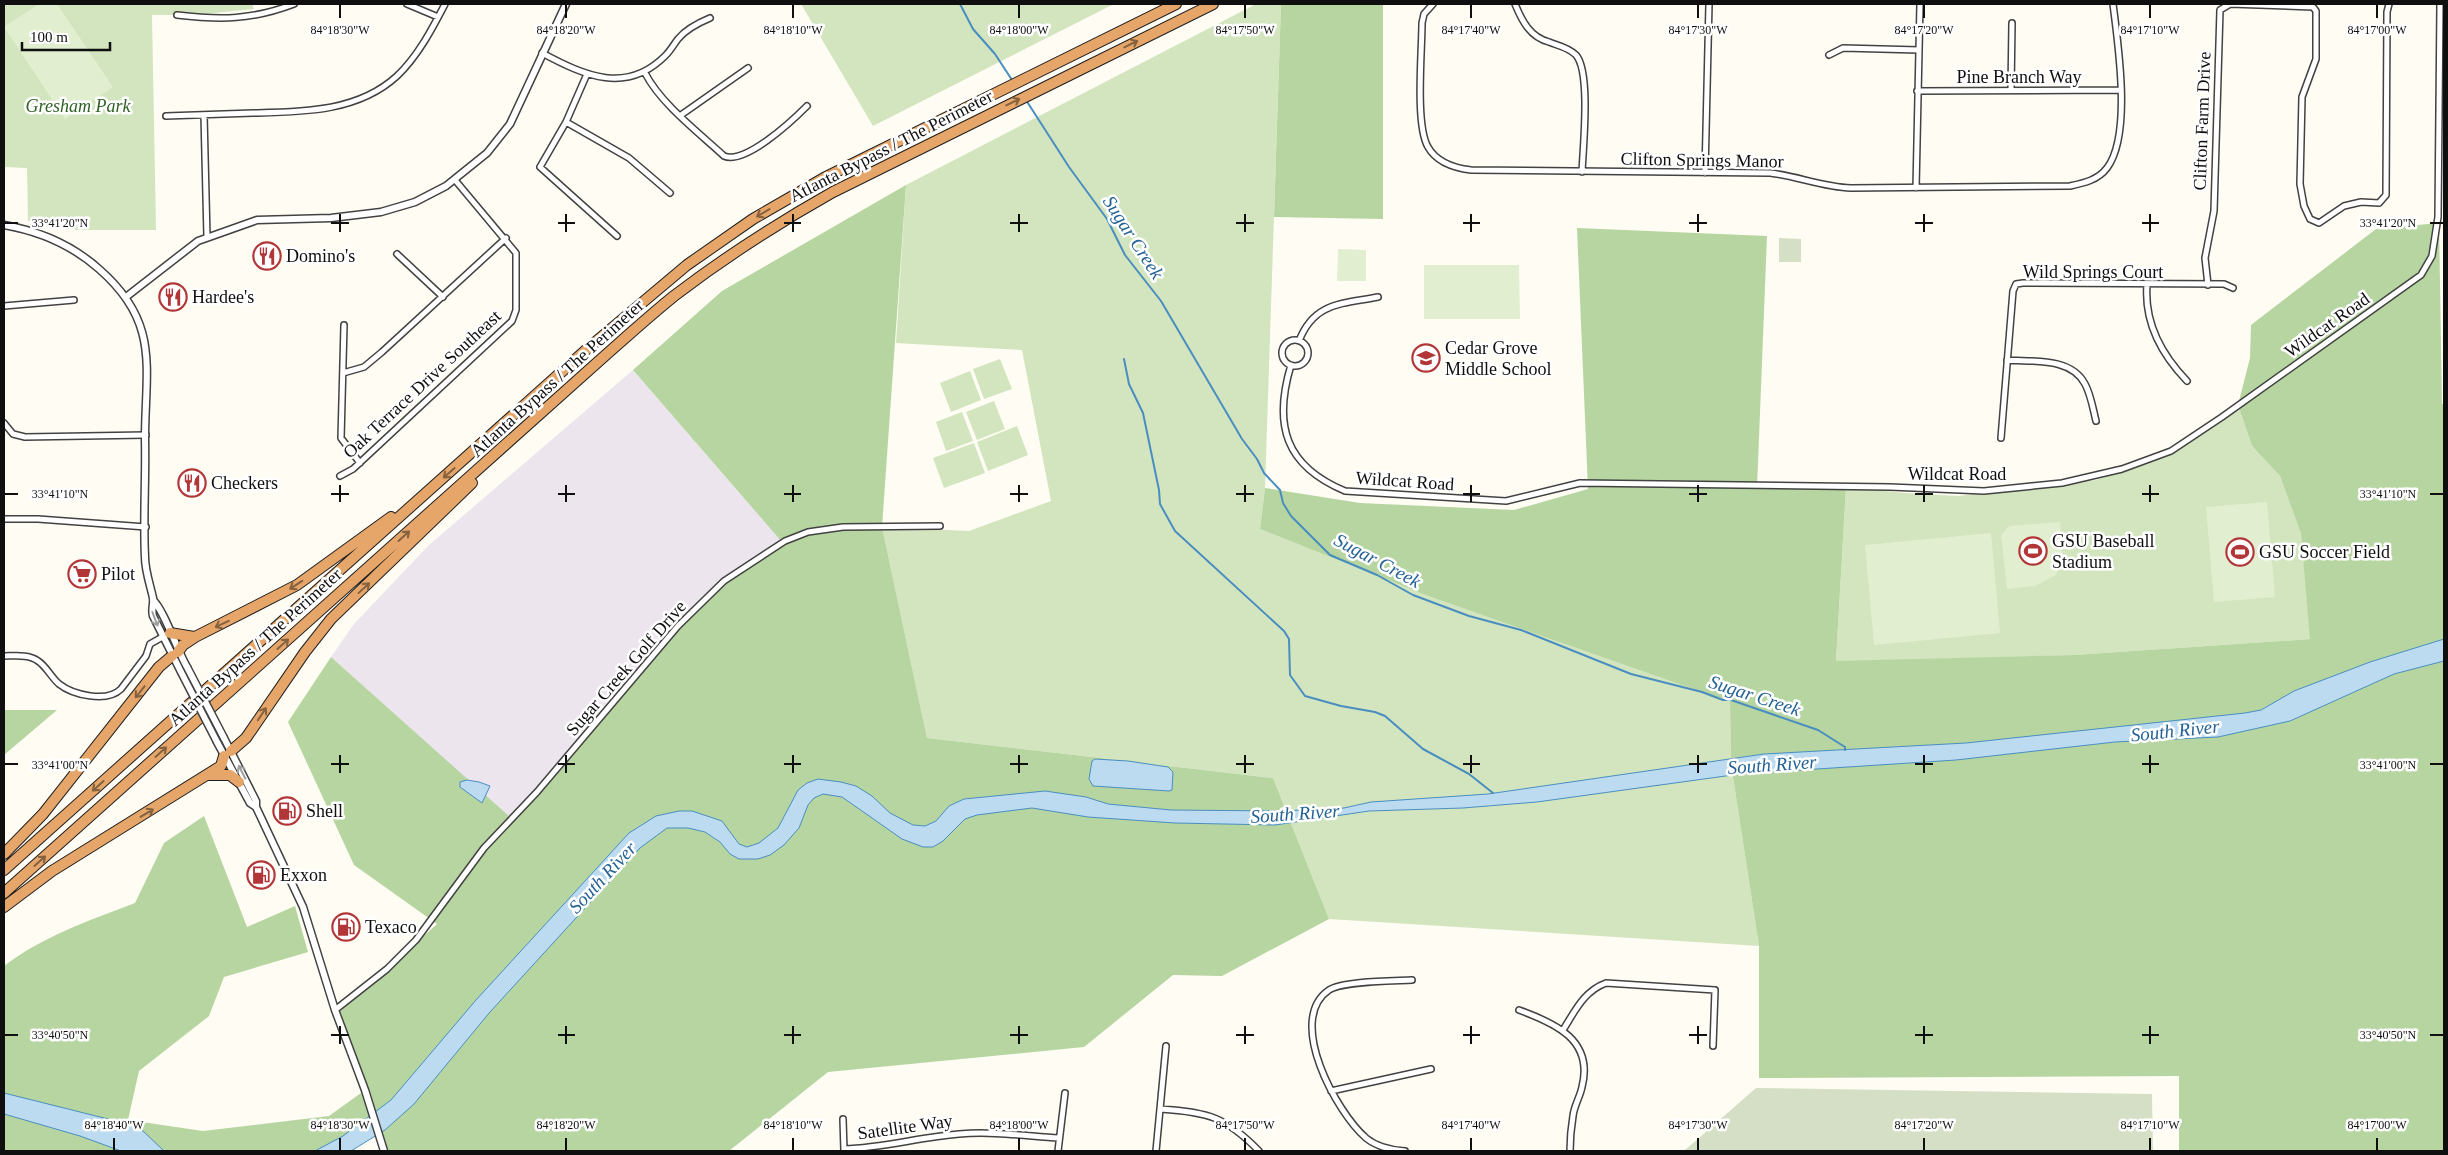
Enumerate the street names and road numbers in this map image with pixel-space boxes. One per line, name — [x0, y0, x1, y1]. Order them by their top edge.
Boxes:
street label: Clifton Farm Drive — [2190, 51, 2214, 191]
street label: Pine Branch Way — [1956, 67, 2082, 87]
street label: Atlanta Bypass / The Perimeter — [786, 86, 996, 206]
street label: Clifton Springs Manor — [1620, 149, 1784, 171]
street label: Wild Springs Court — [2023, 262, 2163, 282]
street label: Wildcat Road — [2281, 288, 2373, 362]
street label: Atlanta Bypass / The Perimeter — [466, 295, 648, 461]
street label: Oak Terrace Drive Southeast — [339, 306, 505, 462]
street label: Wildcat Road — [1908, 464, 2006, 484]
street label: Wildcat Road — [1355, 468, 1455, 494]
street label: Atlanta Bypass / The Perimeter — [164, 564, 346, 730]
street label: Sugar Creek Golf Drive — [562, 596, 690, 740]
street label: Satellite Way — [856, 1110, 954, 1144]

